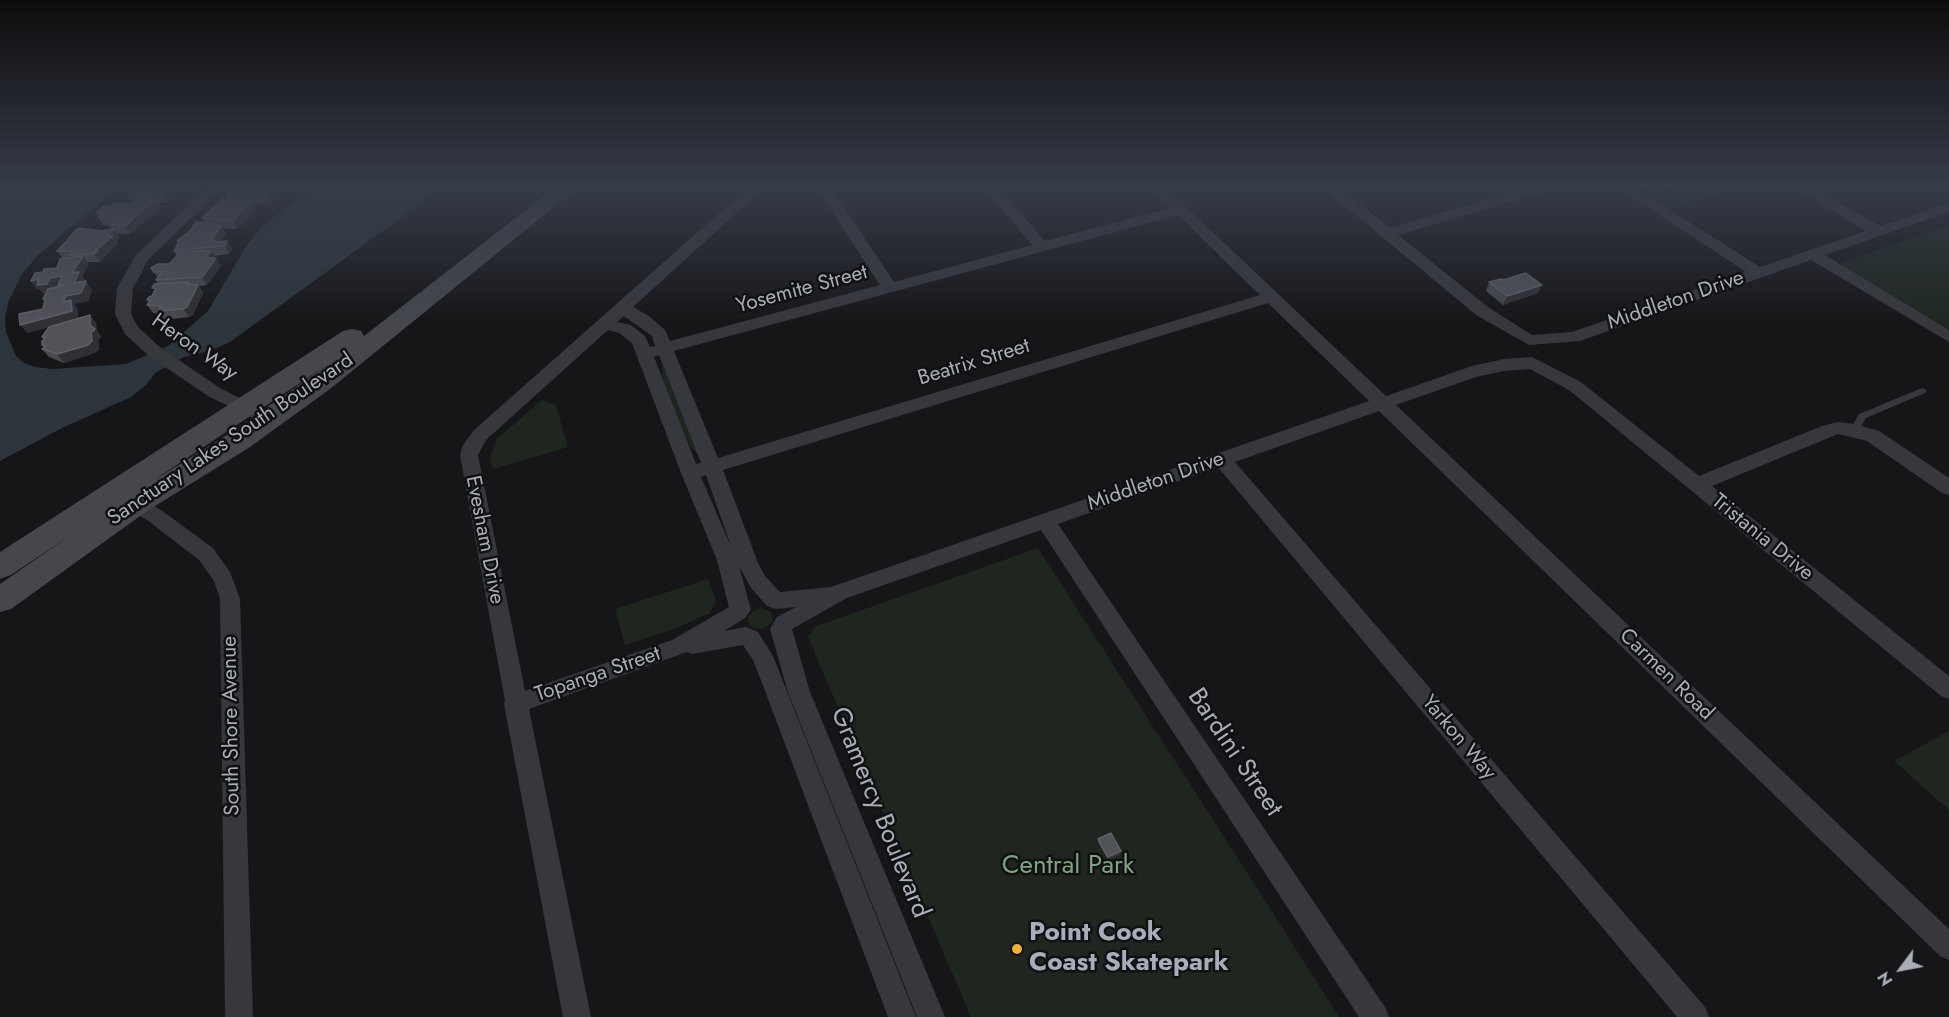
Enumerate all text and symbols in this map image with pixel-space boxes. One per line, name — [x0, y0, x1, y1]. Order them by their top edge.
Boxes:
street label: Yosemite Street — [734, 260, 870, 320]
street label: Middleton Drive — [1604, 266, 1748, 336]
street label: Heron Way — [146, 309, 242, 387]
street label: Beatrix Street — [915, 334, 1033, 392]
street label: Sanctuary Lakes South Boulevard — [103, 348, 359, 532]
street label: Middleton Drive — [1084, 447, 1228, 517]
street label: Evesham Drive — [459, 474, 509, 606]
street label: Tristania Drive — [1706, 489, 1818, 587]
street label: Carmen Road — [1614, 624, 1718, 726]
street label: South Shore Avenue — [218, 636, 246, 816]
street label: Topanga Street — [532, 642, 664, 708]
street label: Bardini Street — [1180, 683, 1288, 823]
street label: Yarkon Way — [1415, 691, 1501, 785]
street label: Gramercy Boulevard — [822, 703, 936, 923]
park label: Central Park — [1002, 851, 1134, 883]
place label: Point Cook Coast Skatepark — [1029, 918, 1229, 980]
north arrow — [1871, 939, 1931, 999]
marker: Point Cook Coast Skatepark — [1010, 942, 1024, 956]
text: N — [1872, 967, 1898, 990]

